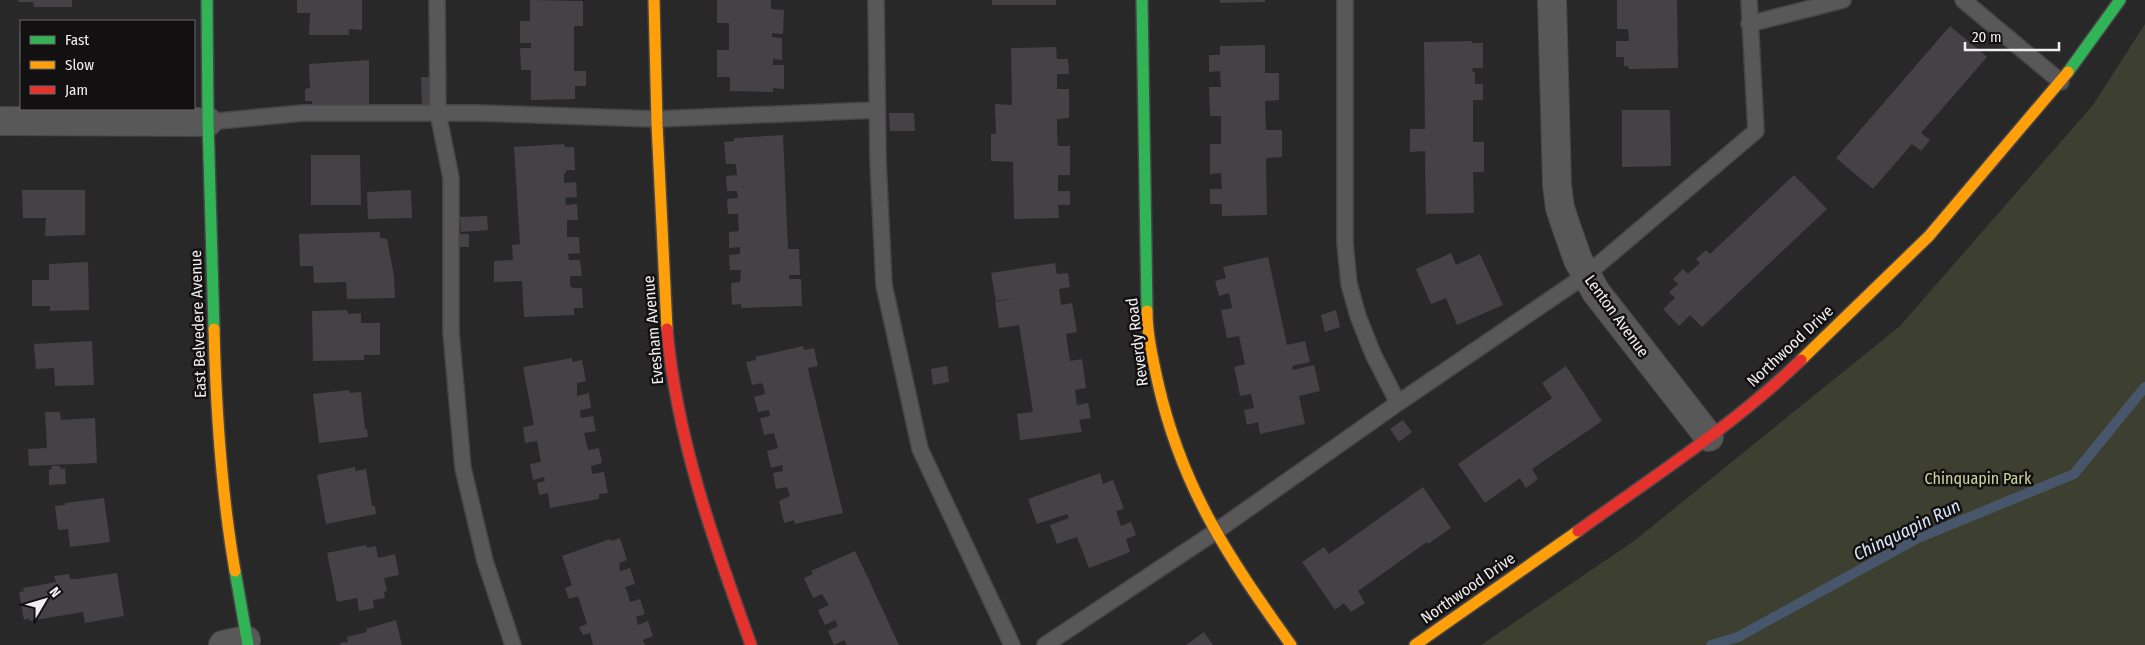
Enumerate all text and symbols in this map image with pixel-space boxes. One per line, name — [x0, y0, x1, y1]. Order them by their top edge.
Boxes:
legend — [20, 20, 195, 110]
scale bar — [1965, 20, 2059, 52]
text: 20 m — [1972, 28, 2002, 46]
text: Fast — [65, 31, 89, 49]
text: Slow — [65, 56, 94, 74]
text: Jam — [65, 81, 88, 99]
street label: East Belvedere Avenue — [186, 250, 210, 398]
street label: Lenton Avenue — [1581, 271, 1653, 361]
street label: Evesham Avenue — [639, 275, 667, 385]
street label: Reverdy Road — [1122, 297, 1152, 387]
street label: Northwood Drive — [1743, 301, 1837, 391]
park label: Chinquapin Park — [1925, 469, 2032, 488]
water label: Chinquapin Run — [1850, 495, 1964, 565]
street label: Northwood Drive — [1417, 548, 1519, 628]
north arrow — [20, 575, 70, 625]
text: N — [46, 584, 64, 601]

